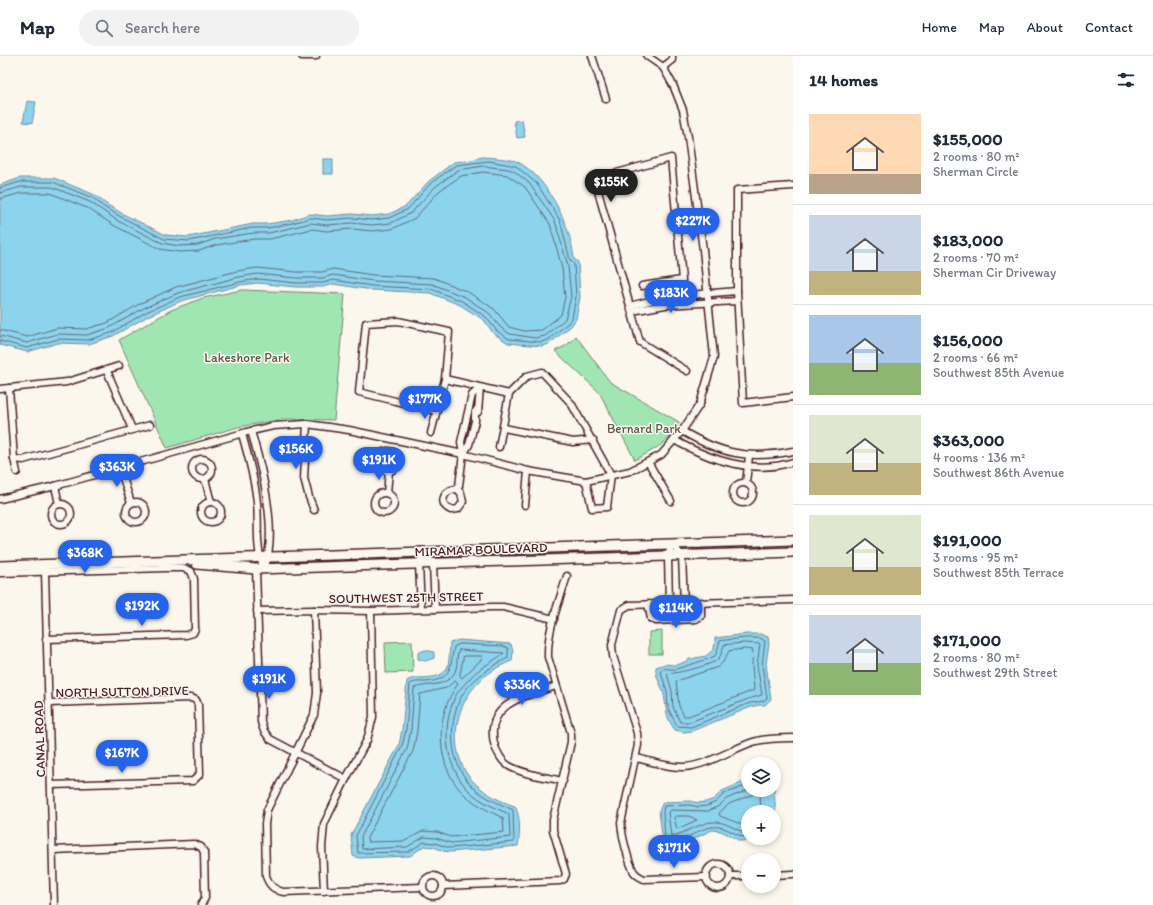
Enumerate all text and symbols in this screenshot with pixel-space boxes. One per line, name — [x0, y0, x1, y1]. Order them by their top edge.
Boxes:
search box — [79, 10, 359, 46]
text: Map — [20, 16, 55, 39]
icon: search — [93, 17, 115, 39]
text: Search here — [125, 19, 200, 37]
text: Home — [922, 19, 957, 36]
text: Map — [979, 19, 1005, 36]
text: About — [1027, 19, 1063, 36]
text: Contact — [1085, 19, 1133, 36]
icon: filters — [1115, 69, 1137, 91]
text: 14 homes — [809, 70, 878, 90]
text: $155,000 — [933, 129, 1003, 149]
icon: home — [841, 130, 889, 178]
text: 2 rooms · 80 m² — [933, 149, 1020, 164]
text: Sherman Circle — [933, 164, 1019, 179]
pin: $155K — [583, 169, 639, 203]
text: $155K — [594, 174, 628, 189]
pin: $227K — [665, 208, 721, 242]
text: $227K — [675, 213, 711, 228]
text: $183,000 — [933, 230, 1004, 250]
icon: home — [841, 231, 889, 279]
text: 2 rooms · 70 m² — [933, 250, 1019, 265]
text: Sherman Cir Driveway — [933, 265, 1056, 280]
pin: $183K — [643, 280, 699, 314]
text: $183K — [653, 285, 689, 300]
text: $156,000 — [933, 330, 1003, 350]
icon: home — [841, 331, 889, 379]
park label: Lakeshore Park — [204, 350, 290, 365]
text: 2 rooms · 66 m² — [933, 350, 1018, 365]
text: Southwest 85th Avenue — [933, 365, 1064, 380]
pin: $177K — [397, 386, 453, 420]
text: $177K — [408, 391, 442, 406]
park label: Bernard Park — [607, 421, 681, 436]
text: $363,000 — [933, 430, 1005, 450]
icon: home — [841, 431, 889, 479]
pin: $156K — [268, 436, 324, 470]
text: $156K — [279, 441, 313, 456]
pin: $191K — [351, 447, 407, 481]
text: 4 rooms · 136 m² — [933, 450, 1025, 465]
text: $191K — [362, 452, 396, 467]
pin: $363K — [89, 454, 145, 488]
text: $363K — [99, 459, 135, 474]
text: Southwest 86th Avenue — [933, 465, 1064, 480]
text: $191,000 — [933, 530, 1002, 550]
icon: home — [841, 531, 889, 579]
pin: $368K — [57, 540, 113, 574]
street label: MIRAMAR BOULEVARD — [414, 540, 548, 559]
text: $368K — [67, 545, 103, 560]
text: 3 rooms · 95 m² — [933, 550, 1018, 565]
text: Southwest 85th Terrace — [933, 565, 1064, 580]
street label: SOUTHWEST 25TH STREET — [329, 589, 484, 606]
pin: $192K — [114, 593, 170, 627]
pin: $114K — [648, 595, 704, 629]
text: $192K — [125, 598, 159, 613]
text: $114K — [659, 600, 693, 615]
text: $171,000 — [933, 630, 1001, 650]
icon: home — [841, 631, 889, 679]
text: 2 rooms · 80 m² — [933, 650, 1020, 665]
text: Southwest 29th Street — [933, 665, 1057, 680]
pin: $191K — [241, 666, 297, 700]
text: $191K — [252, 671, 286, 686]
pin: $336K — [494, 672, 550, 706]
text: $336K — [504, 677, 540, 692]
street label: NORTH SUTTON DRIVE — [55, 683, 189, 700]
street label: CANAL ROAD — [31, 700, 48, 778]
pin: $167K — [94, 740, 150, 774]
text: $167K — [105, 745, 139, 760]
map controls — [741, 757, 781, 893]
button: layers — [741, 757, 781, 797]
button: + — [741, 805, 781, 845]
pin: $171K — [646, 835, 702, 869]
text: $171K — [657, 840, 691, 855]
button: − — [741, 853, 781, 893]

